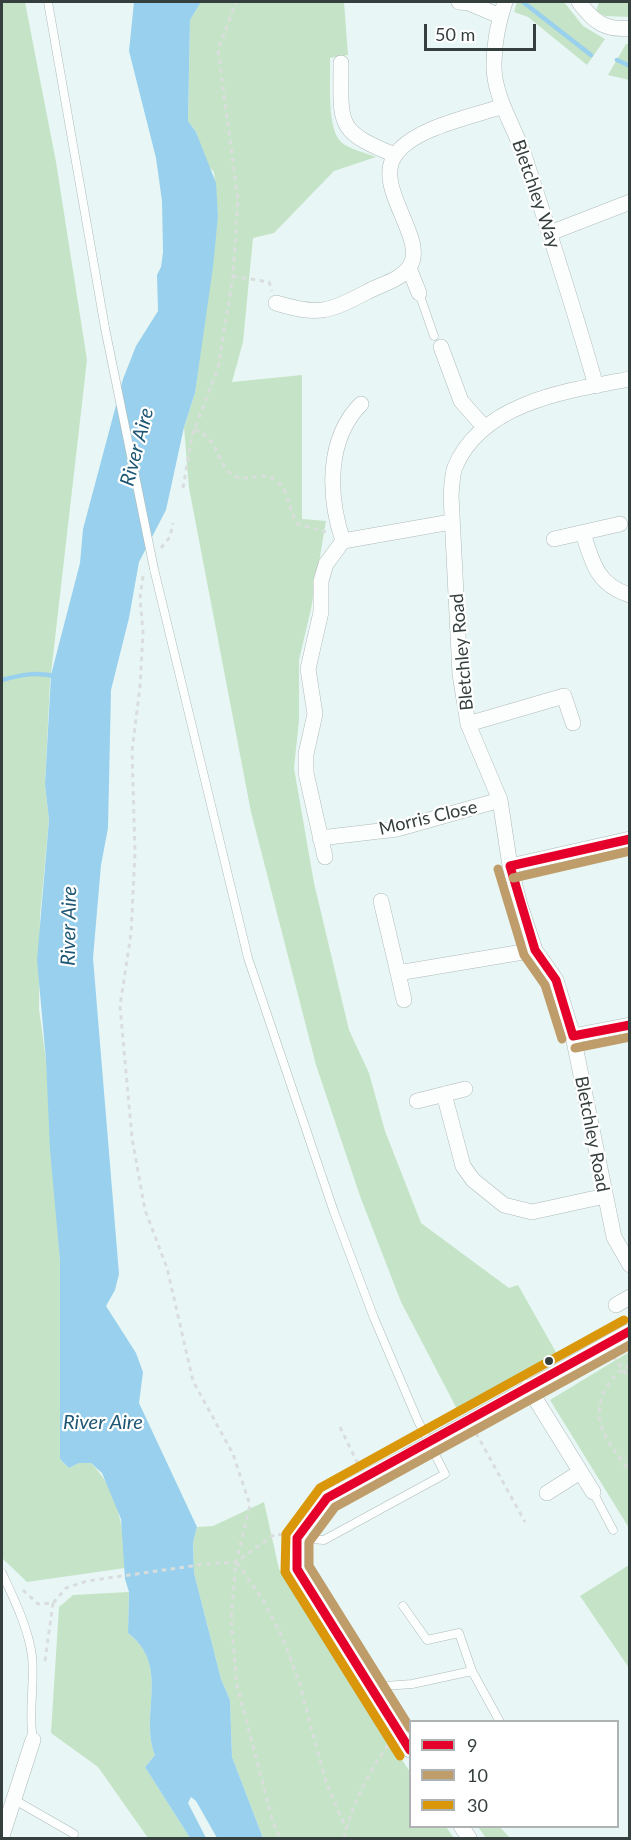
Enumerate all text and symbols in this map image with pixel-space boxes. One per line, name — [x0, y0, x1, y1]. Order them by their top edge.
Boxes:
scale bar — [427, 12, 540, 50]
text: 50 m — [435, 23, 475, 45]
street label: Bletchley Way — [507, 137, 565, 251]
water label: River Aire — [115, 405, 159, 489]
street label: Bletchley Road — [446, 593, 478, 711]
street label: Morris Close — [377, 796, 479, 840]
water label: River Aire — [56, 886, 82, 966]
street label: Bletchley Road — [570, 1074, 614, 1194]
unlabelled marker — [543, 1355, 555, 1367]
water label: River Aire — [63, 1411, 143, 1435]
legend — [409, 1720, 619, 1828]
text: 9 — [467, 1734, 477, 1756]
text: 10 — [467, 1764, 488, 1786]
text: 30 — [467, 1794, 488, 1816]

